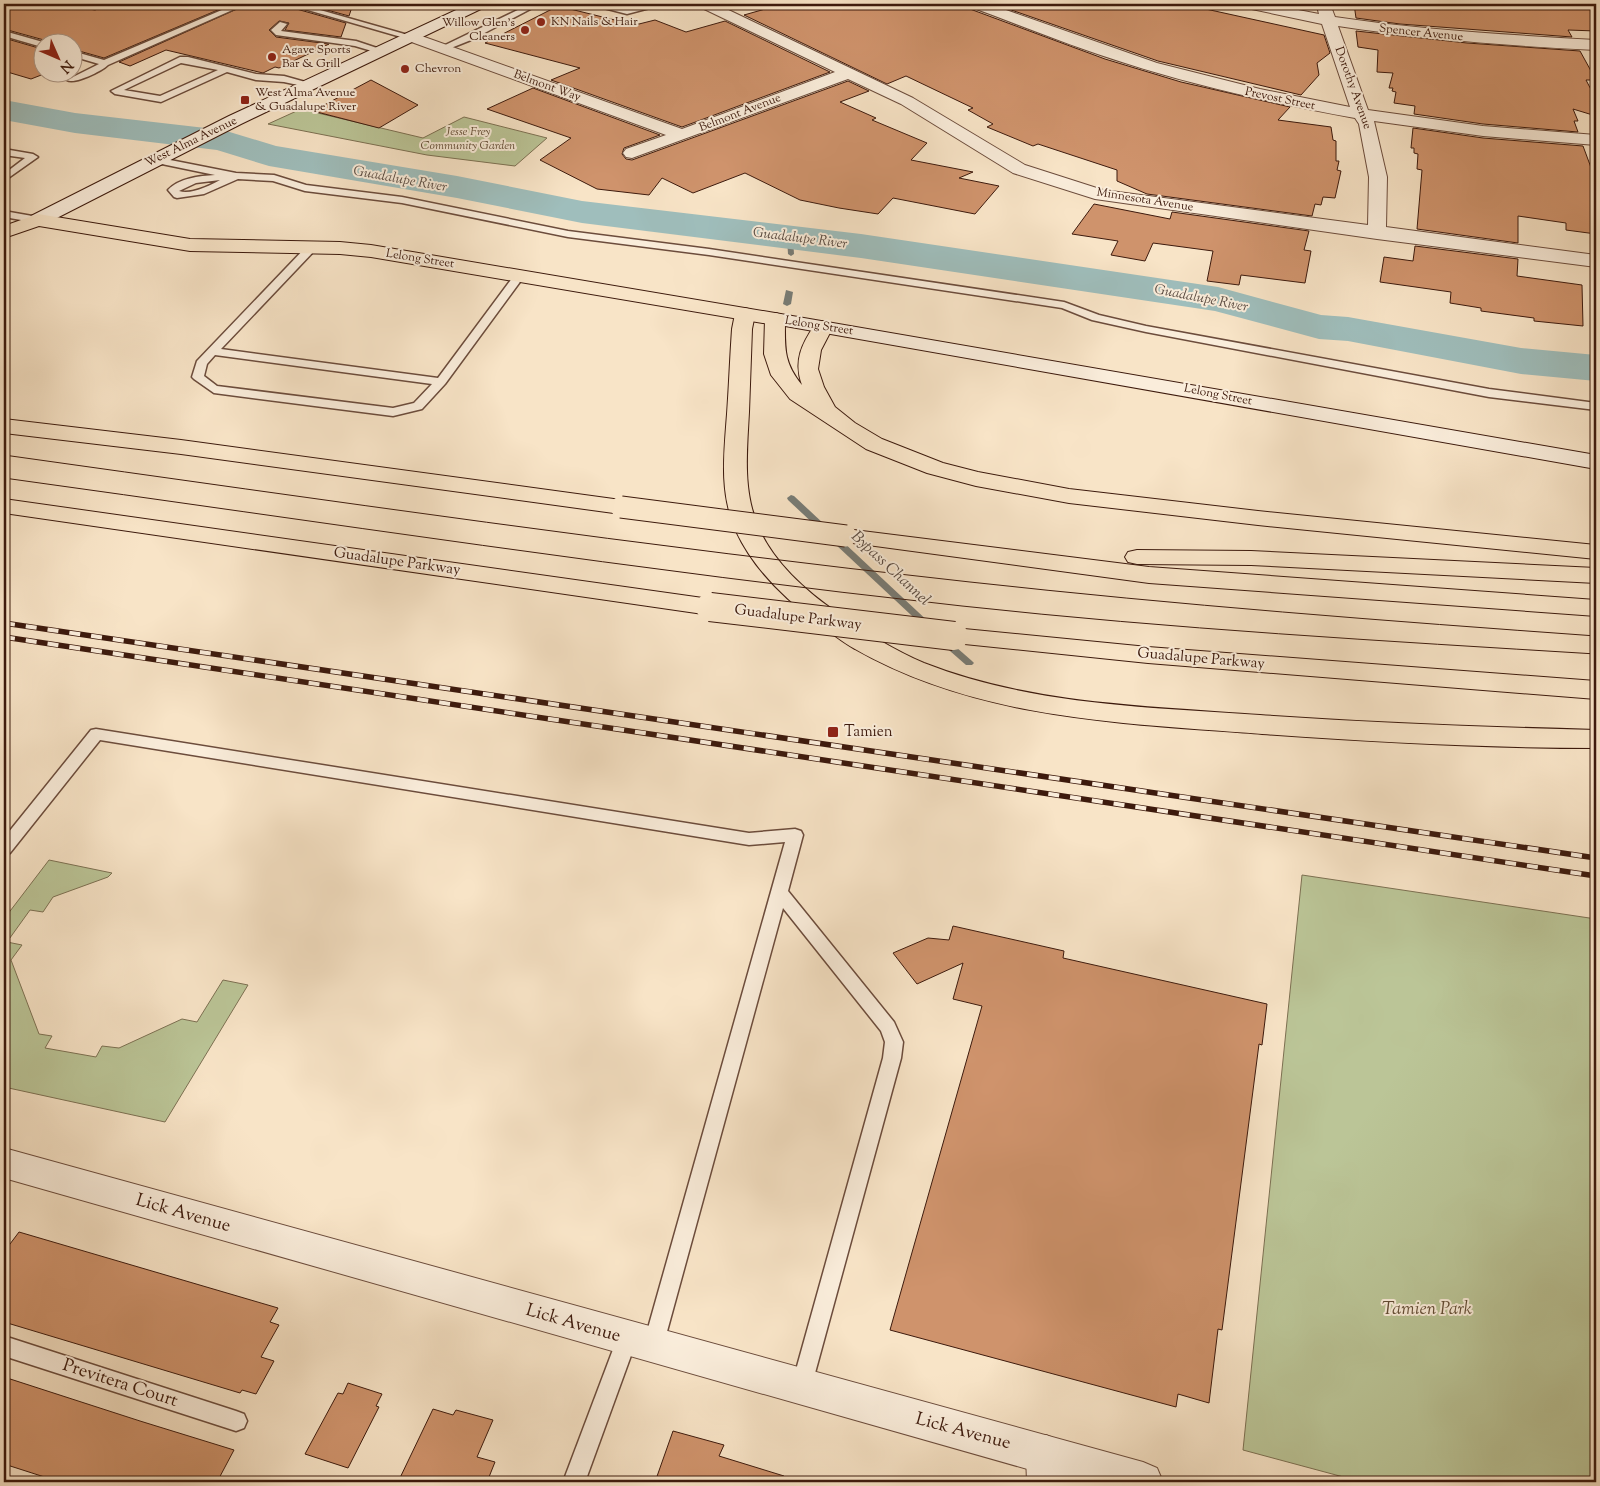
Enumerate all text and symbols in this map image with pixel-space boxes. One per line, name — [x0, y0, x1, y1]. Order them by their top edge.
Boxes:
place label: KN Nails & Hair — [551, 13, 638, 31]
place label: Willow Glen's Cleaners — [442, 14, 515, 46]
marker: KN Nails & Hair — [535, 16, 547, 28]
street label: Spencer Avenue — [1378, 20, 1464, 46]
marker: Willow Glen's Cleaners — [519, 24, 531, 36]
north arrow — [32, 32, 82, 82]
place label: Agave Sports Bar & Grill — [282, 41, 351, 73]
street label: Dorothy Avenue — [1330, 44, 1376, 132]
marker: Agave Sports Bar & Grill — [266, 51, 278, 63]
text: N — [55, 55, 77, 77]
place label: Chevron — [415, 60, 461, 78]
marker: Chevron — [399, 63, 411, 75]
street label: Belmont Way — [511, 66, 583, 107]
street label: Prevost Street — [1243, 83, 1317, 115]
place label: West Alma Avenue & Guadalupe River — [255, 84, 357, 116]
street label: Belmont Avenue — [696, 89, 784, 137]
marker: West Alma Avenue & Guadalupe River — [239, 94, 251, 106]
street label: West Alma Avenue — [142, 112, 240, 172]
park label: Jesse Frey Community Garden — [421, 123, 516, 155]
water label: Guadalupe River — [352, 162, 449, 198]
street label: Minnesota Avenue — [1095, 183, 1195, 217]
water label: Guadalupe River — [752, 223, 848, 255]
street label: Lelong Street — [385, 245, 455, 273]
water label: Guadalupe River — [1153, 280, 1250, 318]
street label: Lelong Street — [784, 312, 854, 340]
street label: Lelong Street — [1182, 380, 1254, 410]
water label: Bypass Channel — [845, 526, 935, 612]
street label: Guadalupe Parkway — [332, 543, 462, 581]
street label: Guadalupe Parkway — [733, 600, 863, 636]
street label: Guadalupe Parkway — [1136, 643, 1266, 675]
place label: Tamien — [844, 722, 893, 743]
marker: Tamien — [826, 725, 840, 739]
street label: Lick Avenue — [132, 1188, 234, 1240]
park label: Tamien Park — [1382, 1297, 1472, 1323]
street label: Lick Avenue — [522, 1298, 624, 1350]
street label: Previtera Court — [59, 1353, 181, 1415]
street label: Lick Avenue — [912, 1407, 1014, 1457]

